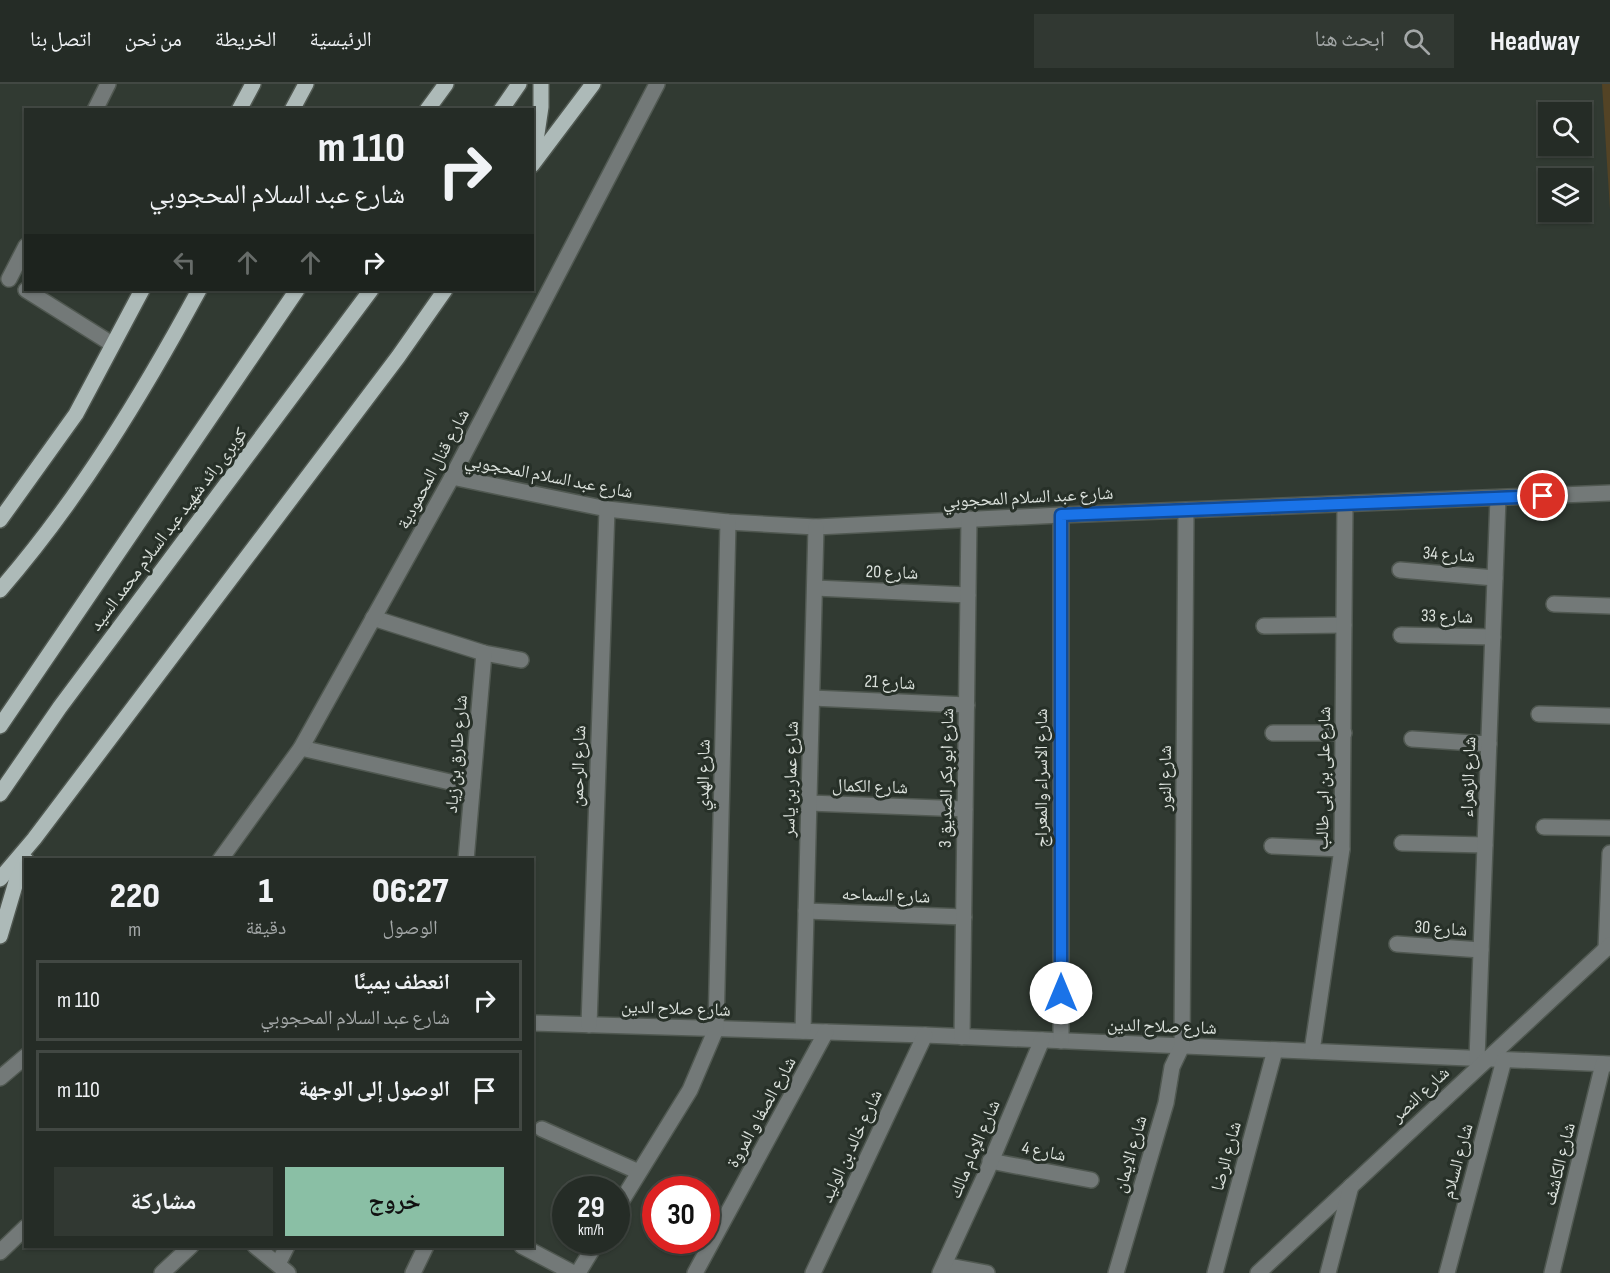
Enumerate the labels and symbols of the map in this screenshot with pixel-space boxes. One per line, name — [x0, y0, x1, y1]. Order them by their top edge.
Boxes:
street label: شارع قنال المحمودية — [393, 406, 474, 533]
street label: كوبرى رائد شهيد عبد السلام محمد السيد — [85, 423, 253, 636]
street label: شارع عبد السلام المحجوبي — [462, 450, 635, 507]
pin — [1517, 470, 1568, 521]
street label: شارع عبد السلام المحجوبي — [942, 483, 1114, 516]
street label: شارع 34 — [1422, 542, 1476, 567]
street label: شارع 20 — [865, 561, 919, 584]
street label: شارع 33 — [1421, 605, 1473, 628]
street label: شارع 21 — [864, 671, 916, 694]
street label: شارع طارق بن زياد — [441, 694, 472, 814]
street label: شارع على بن ابى طالب — [1312, 706, 1335, 850]
street label: شارع ابو بكر الصديق 3 — [935, 708, 958, 848]
street label: شارع الاسراء والمعراج — [1031, 708, 1053, 848]
street label: شارع عمار بن ياسر — [778, 721, 803, 838]
street label: شارع الرحمن — [567, 725, 590, 807]
street label: شارع الزهراء — [1457, 736, 1480, 818]
street label: شارع الهدي — [692, 739, 718, 811]
street label: شارع النور — [1155, 745, 1176, 812]
street label: شارع الكمال — [832, 775, 908, 798]
street label: شارع السماحه — [841, 883, 931, 908]
street label: شارع 30 — [1414, 916, 1468, 941]
position arrow — [1029, 961, 1093, 1025]
street label: شارع صلاح الدين — [621, 996, 731, 1022]
street label: شارع صلاح الدين — [1107, 1014, 1217, 1040]
street label: شارع الصفا و المروة — [722, 1053, 801, 1171]
street label: شارع النصر — [1386, 1062, 1454, 1127]
street label: شارع خالد بن الوليد — [816, 1086, 887, 1206]
street label: شارع الإمام مالك — [944, 1097, 1006, 1202]
street label: شارع الايمان — [1109, 1113, 1152, 1195]
street label: شارع الرضا — [1207, 1119, 1246, 1193]
street label: شارع السلام — [1437, 1121, 1479, 1201]
street label: شارع الكاشف — [1539, 1121, 1580, 1208]
street label: شارع 4 — [1020, 1137, 1068, 1166]
speed limit sign: 30 — [642, 1176, 720, 1254]

